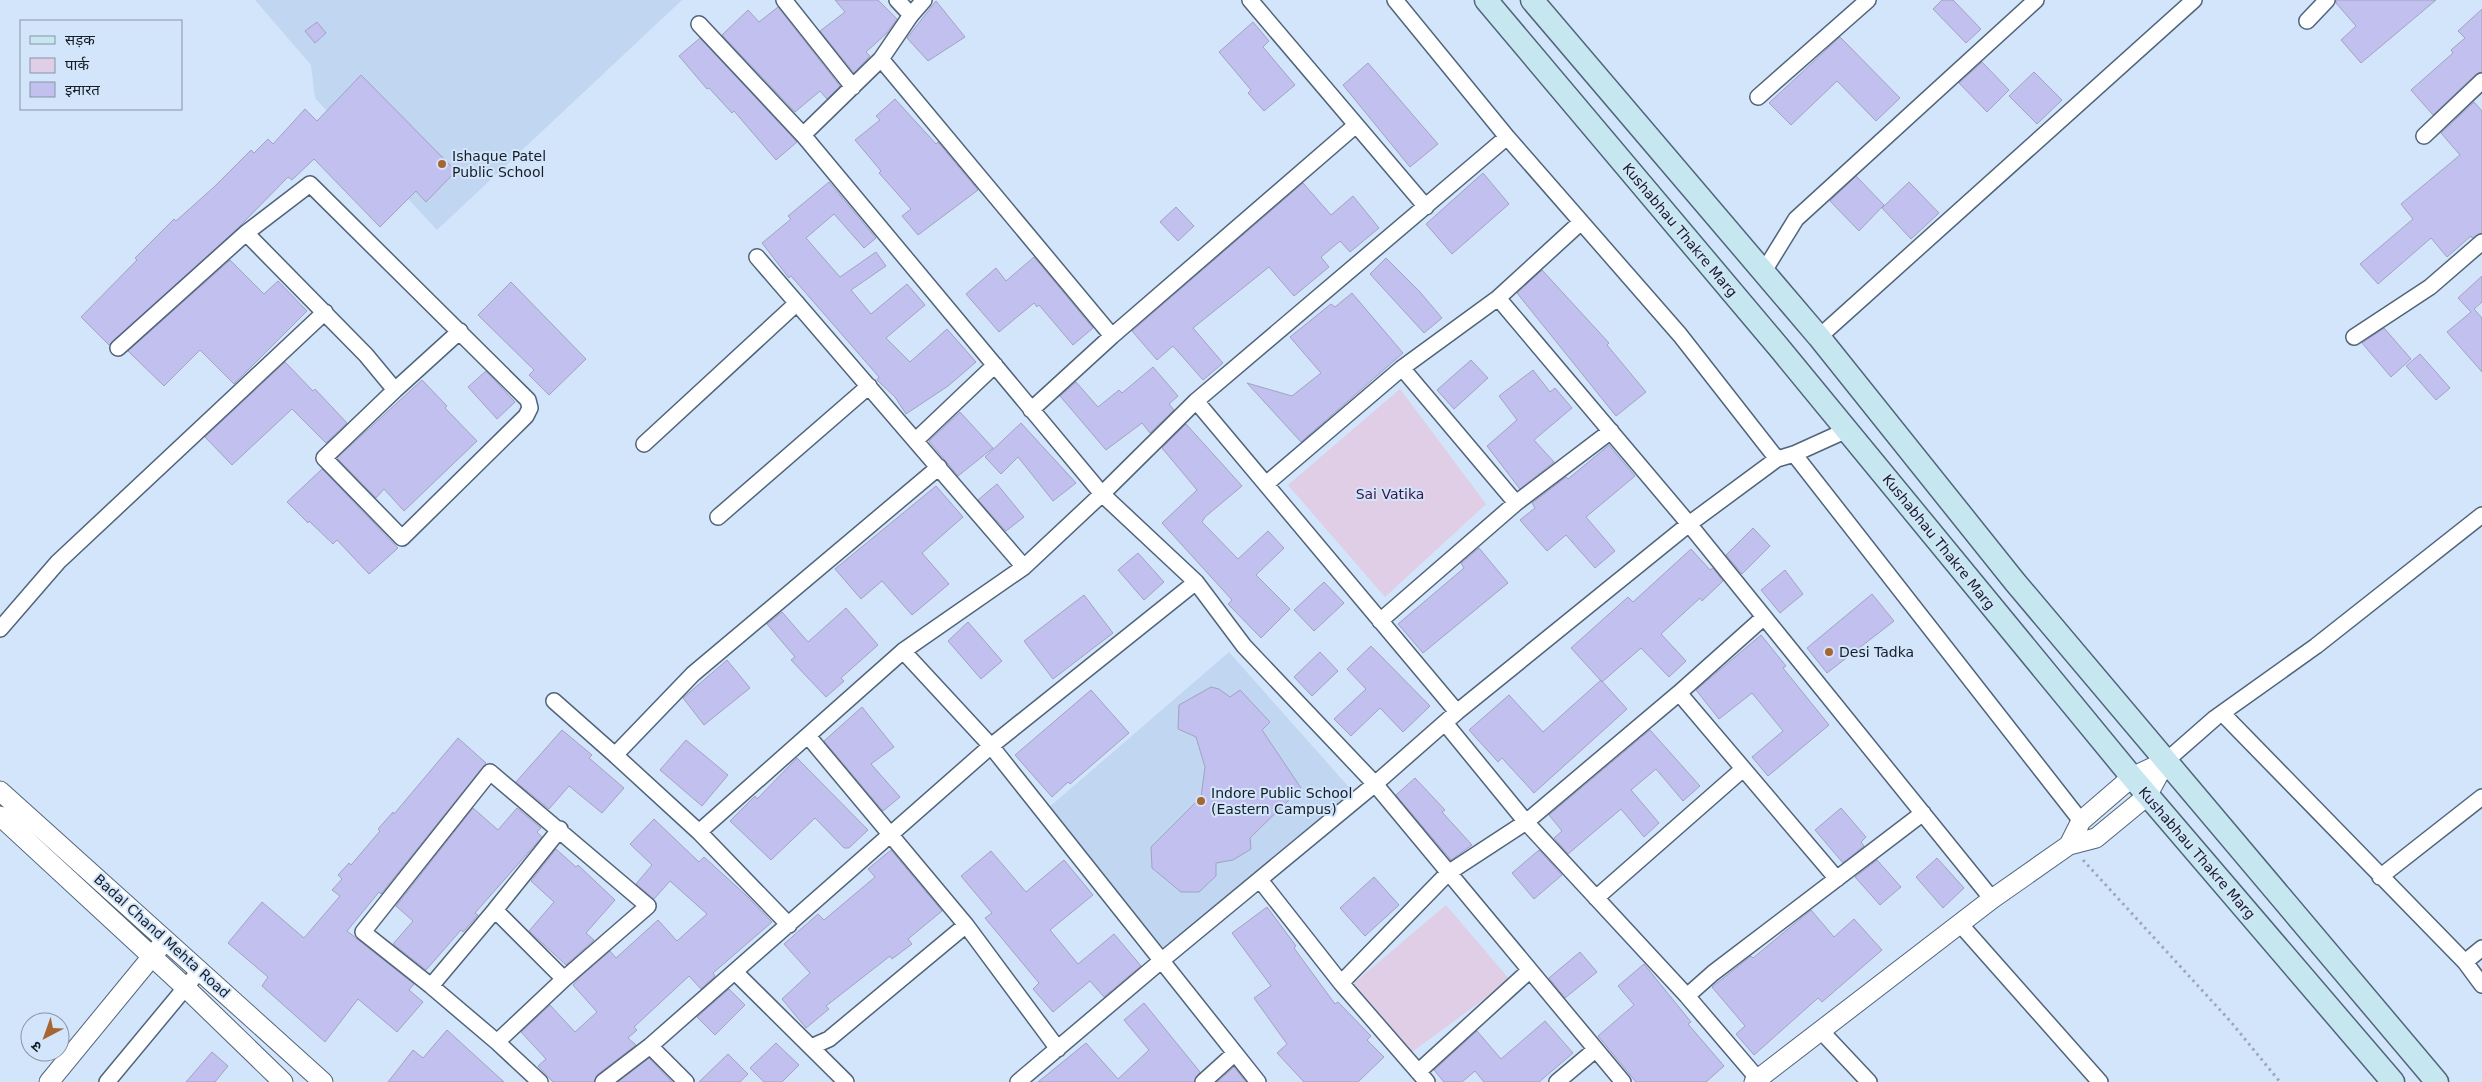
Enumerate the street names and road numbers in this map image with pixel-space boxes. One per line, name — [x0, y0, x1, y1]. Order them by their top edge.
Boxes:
street label: Kushabhau Thakre Marg — [1619, 160, 1741, 300]
street label: Kushabhau Thakre Marg — [1879, 471, 1999, 613]
street label: Kushabhau Thakre Marg — [2135, 784, 2259, 922]
street label: Badal Chand Mehta Road — [91, 871, 233, 1001]

